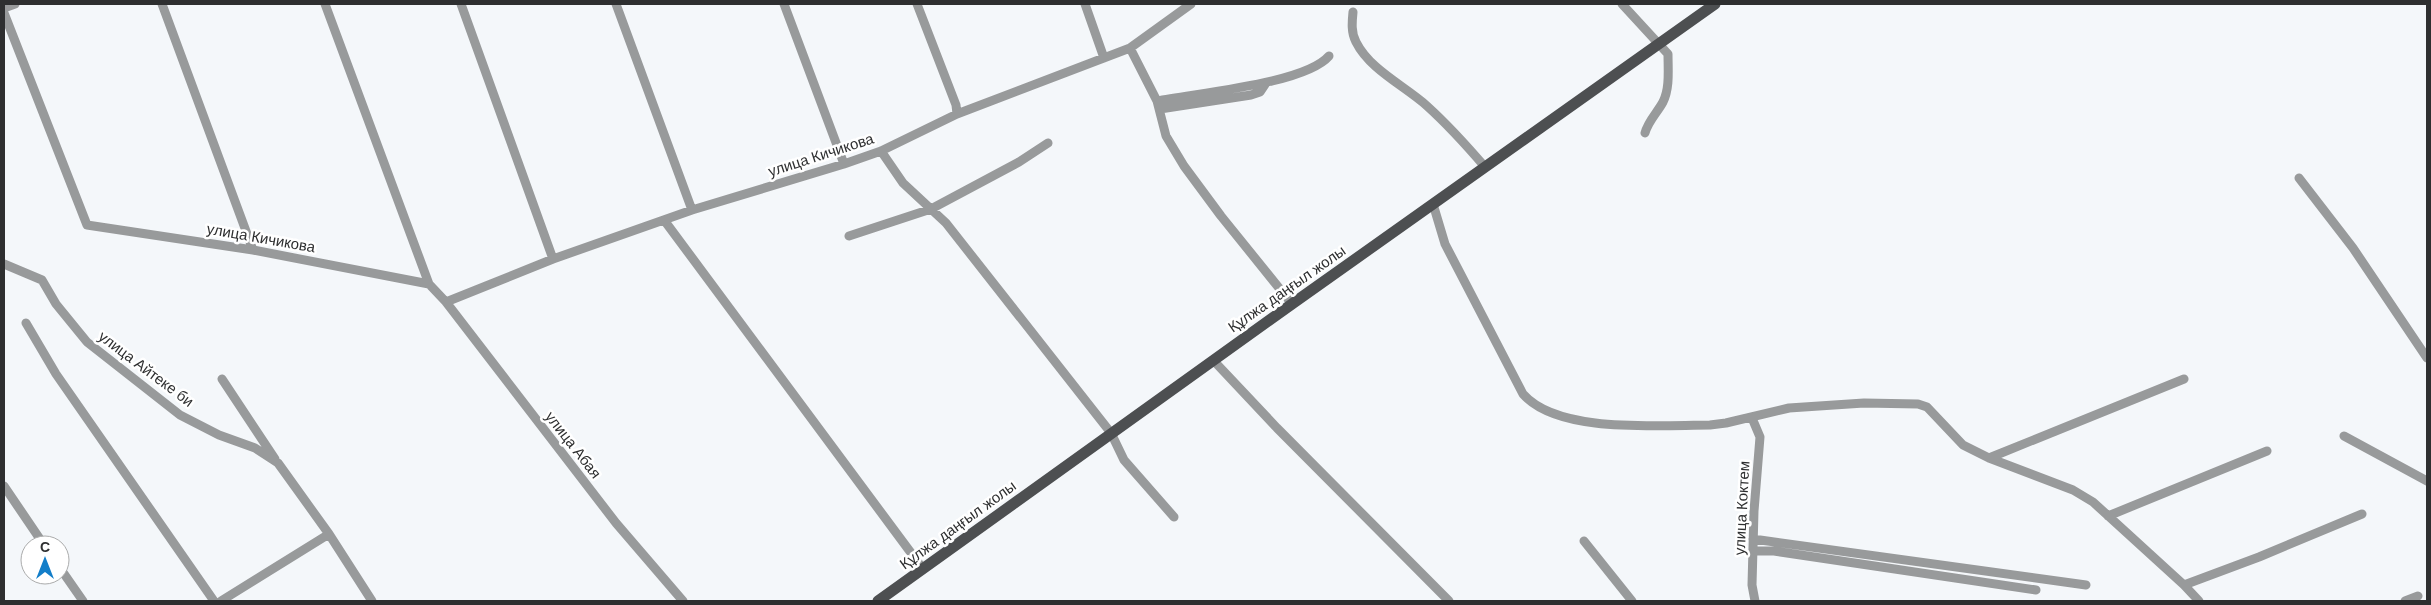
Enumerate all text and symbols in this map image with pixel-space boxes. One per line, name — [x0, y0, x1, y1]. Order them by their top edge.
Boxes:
street label: улица Кичикова — [766, 128, 877, 181]
street label: улица Кичикова — [205, 219, 317, 257]
street label: Құлжа даңғыл жолы — [1224, 241, 1350, 337]
street label: улица Айтеке би — [94, 327, 198, 411]
street label: улица Абая — [541, 407, 605, 483]
street label: улица Коктем — [1730, 460, 1754, 556]
street label: Құлжа даңғыл жолы — [896, 476, 1020, 574]
north arrow — [20, 535, 70, 585]
text: С — [40, 538, 50, 556]

